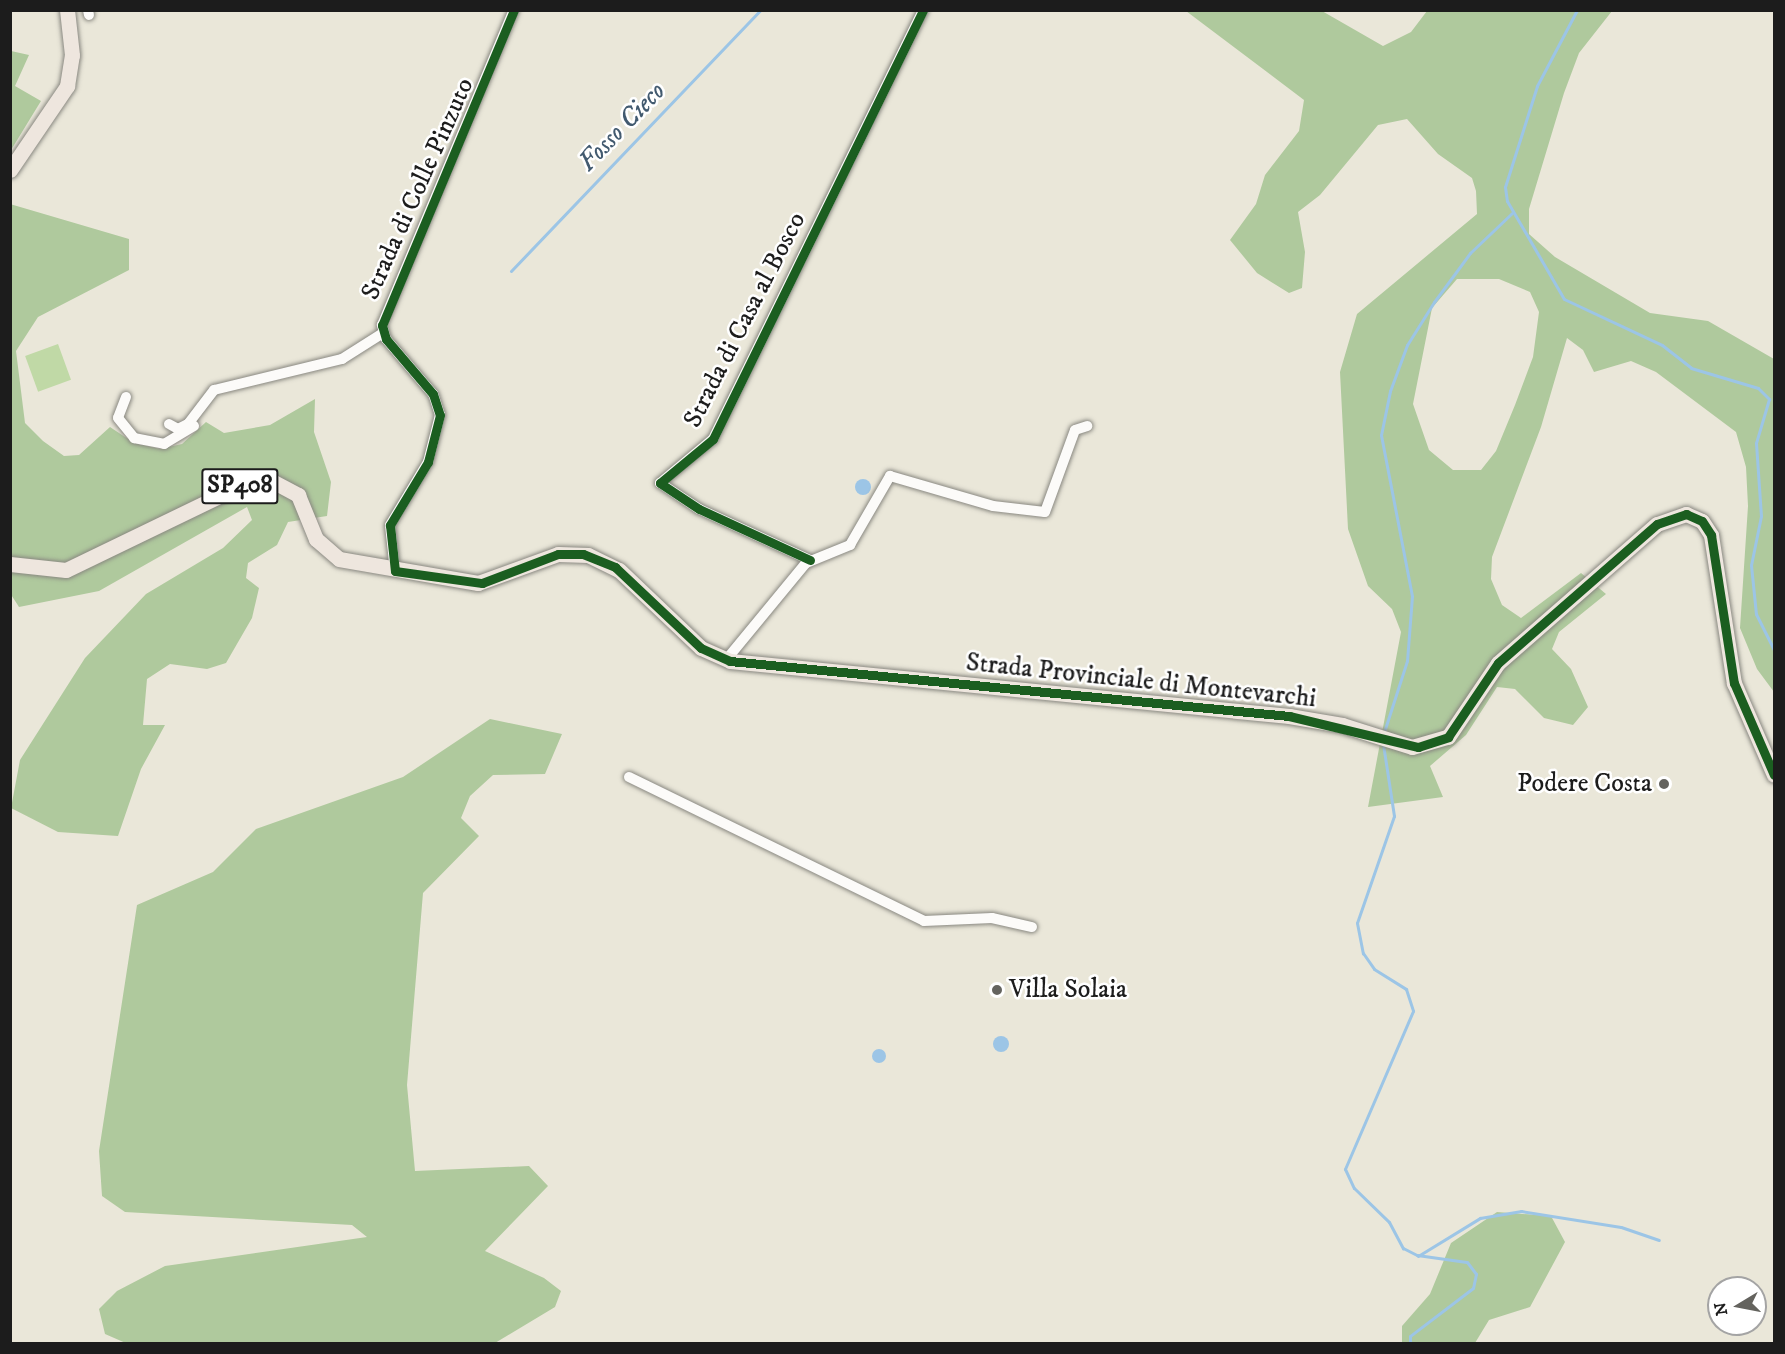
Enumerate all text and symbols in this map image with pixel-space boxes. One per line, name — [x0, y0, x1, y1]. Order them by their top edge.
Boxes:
street label: Strada di Colle Pinzuto — [355, 73, 481, 305]
water label: Fosso Cieco — [571, 76, 673, 178]
street label: Strada di Casa al Bosco — [677, 207, 813, 433]
road number: SP408 — [201, 465, 279, 507]
street label: Strada Provinciale di Montevarchi — [964, 647, 1318, 715]
place label: Podere Costa — [1517, 768, 1652, 800]
marker: Podere Costa — [1657, 777, 1671, 791]
place label: Villa Solaia — [1009, 974, 1127, 1006]
marker: Villa Solaia — [990, 983, 1004, 997]
north arrow — [1707, 1276, 1767, 1336]
text: N — [1710, 1301, 1732, 1317]

